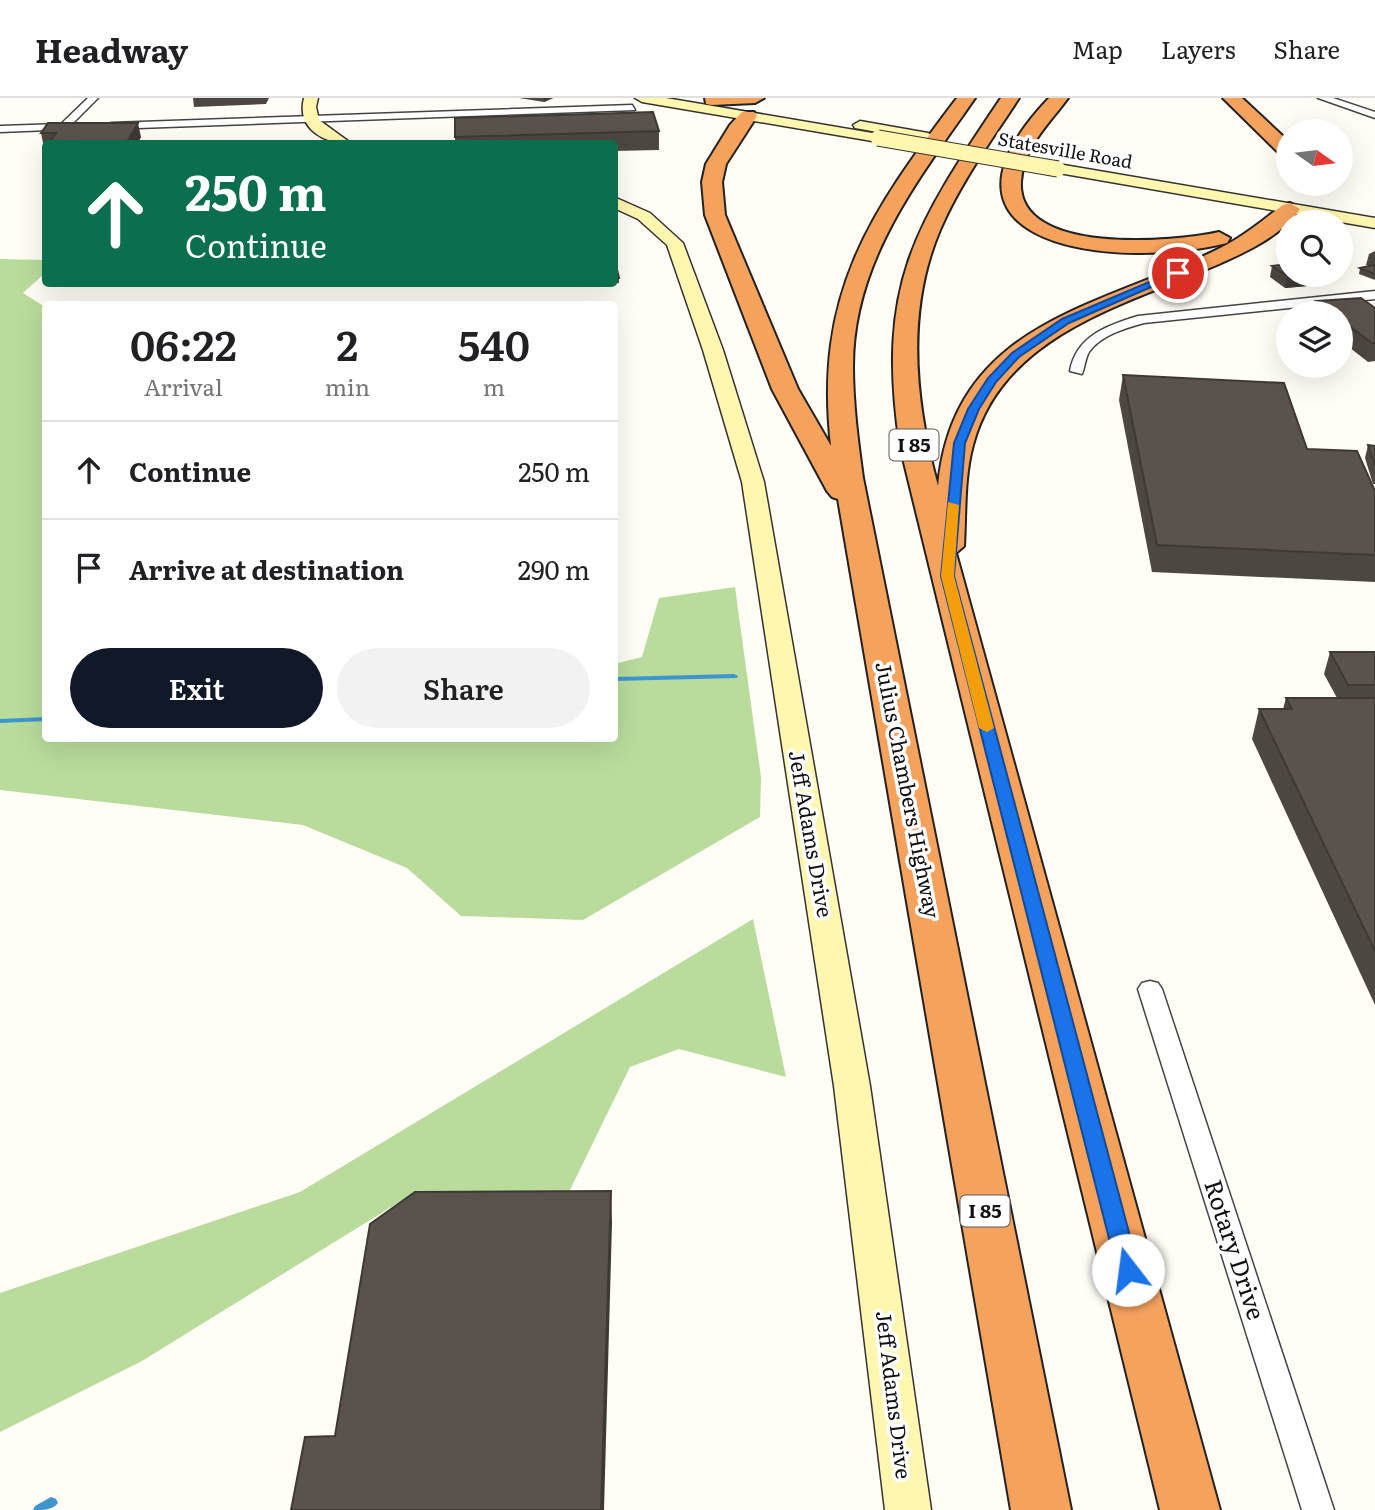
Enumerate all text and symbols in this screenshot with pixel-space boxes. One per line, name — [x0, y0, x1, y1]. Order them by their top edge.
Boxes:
text: Headway — [35, 24, 188, 73]
text: Map — [1072, 31, 1123, 66]
text: Layers — [1161, 31, 1235, 66]
text: Share — [1273, 31, 1340, 66]
north arrow — [1276, 119, 1353, 196]
map controls — [1276, 119, 1353, 378]
street label: Statesville Road — [996, 124, 1135, 175]
text: 250 m — [185, 153, 327, 226]
icon: ahead — [70, 168, 161, 259]
button: search — [1276, 210, 1353, 287]
text: Continue — [185, 220, 327, 268]
pin — [1148, 243, 1208, 303]
icon: arrive — [1159, 254, 1197, 292]
button: layers — [1276, 301, 1353, 378]
text: 06:22 — [130, 312, 237, 374]
text: 2 — [336, 312, 358, 374]
text: 540 — [458, 312, 530, 374]
text: Arrival — [144, 369, 223, 403]
text: min — [325, 369, 370, 403]
text: m — [483, 369, 505, 403]
road number: I 85 — [890, 430, 939, 460]
icon: ahead — [70, 451, 108, 489]
text: Continue — [129, 451, 251, 490]
text: 250 m — [518, 451, 590, 490]
icon: arrive — [70, 549, 108, 587]
text: Arrive at destination — [129, 549, 404, 588]
text: 290 m — [518, 549, 590, 588]
button: Exit — [70, 648, 323, 728]
button: Share — [337, 648, 590, 728]
street label: Julius Chambers Highway — [869, 658, 950, 921]
street label: Jeff Adams Drive — [782, 747, 842, 920]
street label: Rotary Drive — [1197, 1175, 1276, 1324]
road number: I 85 — [960, 1196, 1010, 1226]
position arrow — [1091, 1233, 1165, 1307]
street label: Jeff Adams Drive — [870, 1309, 921, 1481]

